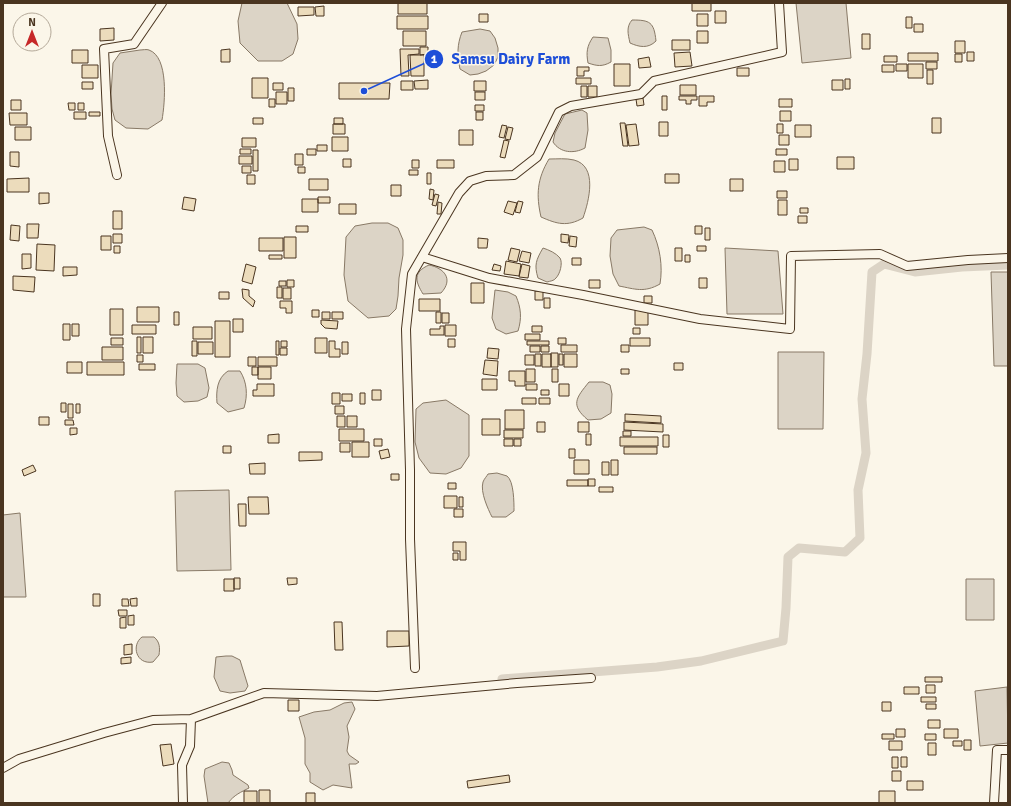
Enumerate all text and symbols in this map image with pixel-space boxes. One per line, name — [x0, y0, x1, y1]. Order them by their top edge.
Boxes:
north arrow — [12, 12, 52, 52]
text: N — [28, 16, 36, 29]
callout: Samsu Dairy Farm — [424, 45, 579, 72]
text: Samsu Dairy Farm — [452, 50, 570, 68]
text: 1 — [431, 52, 438, 67]

